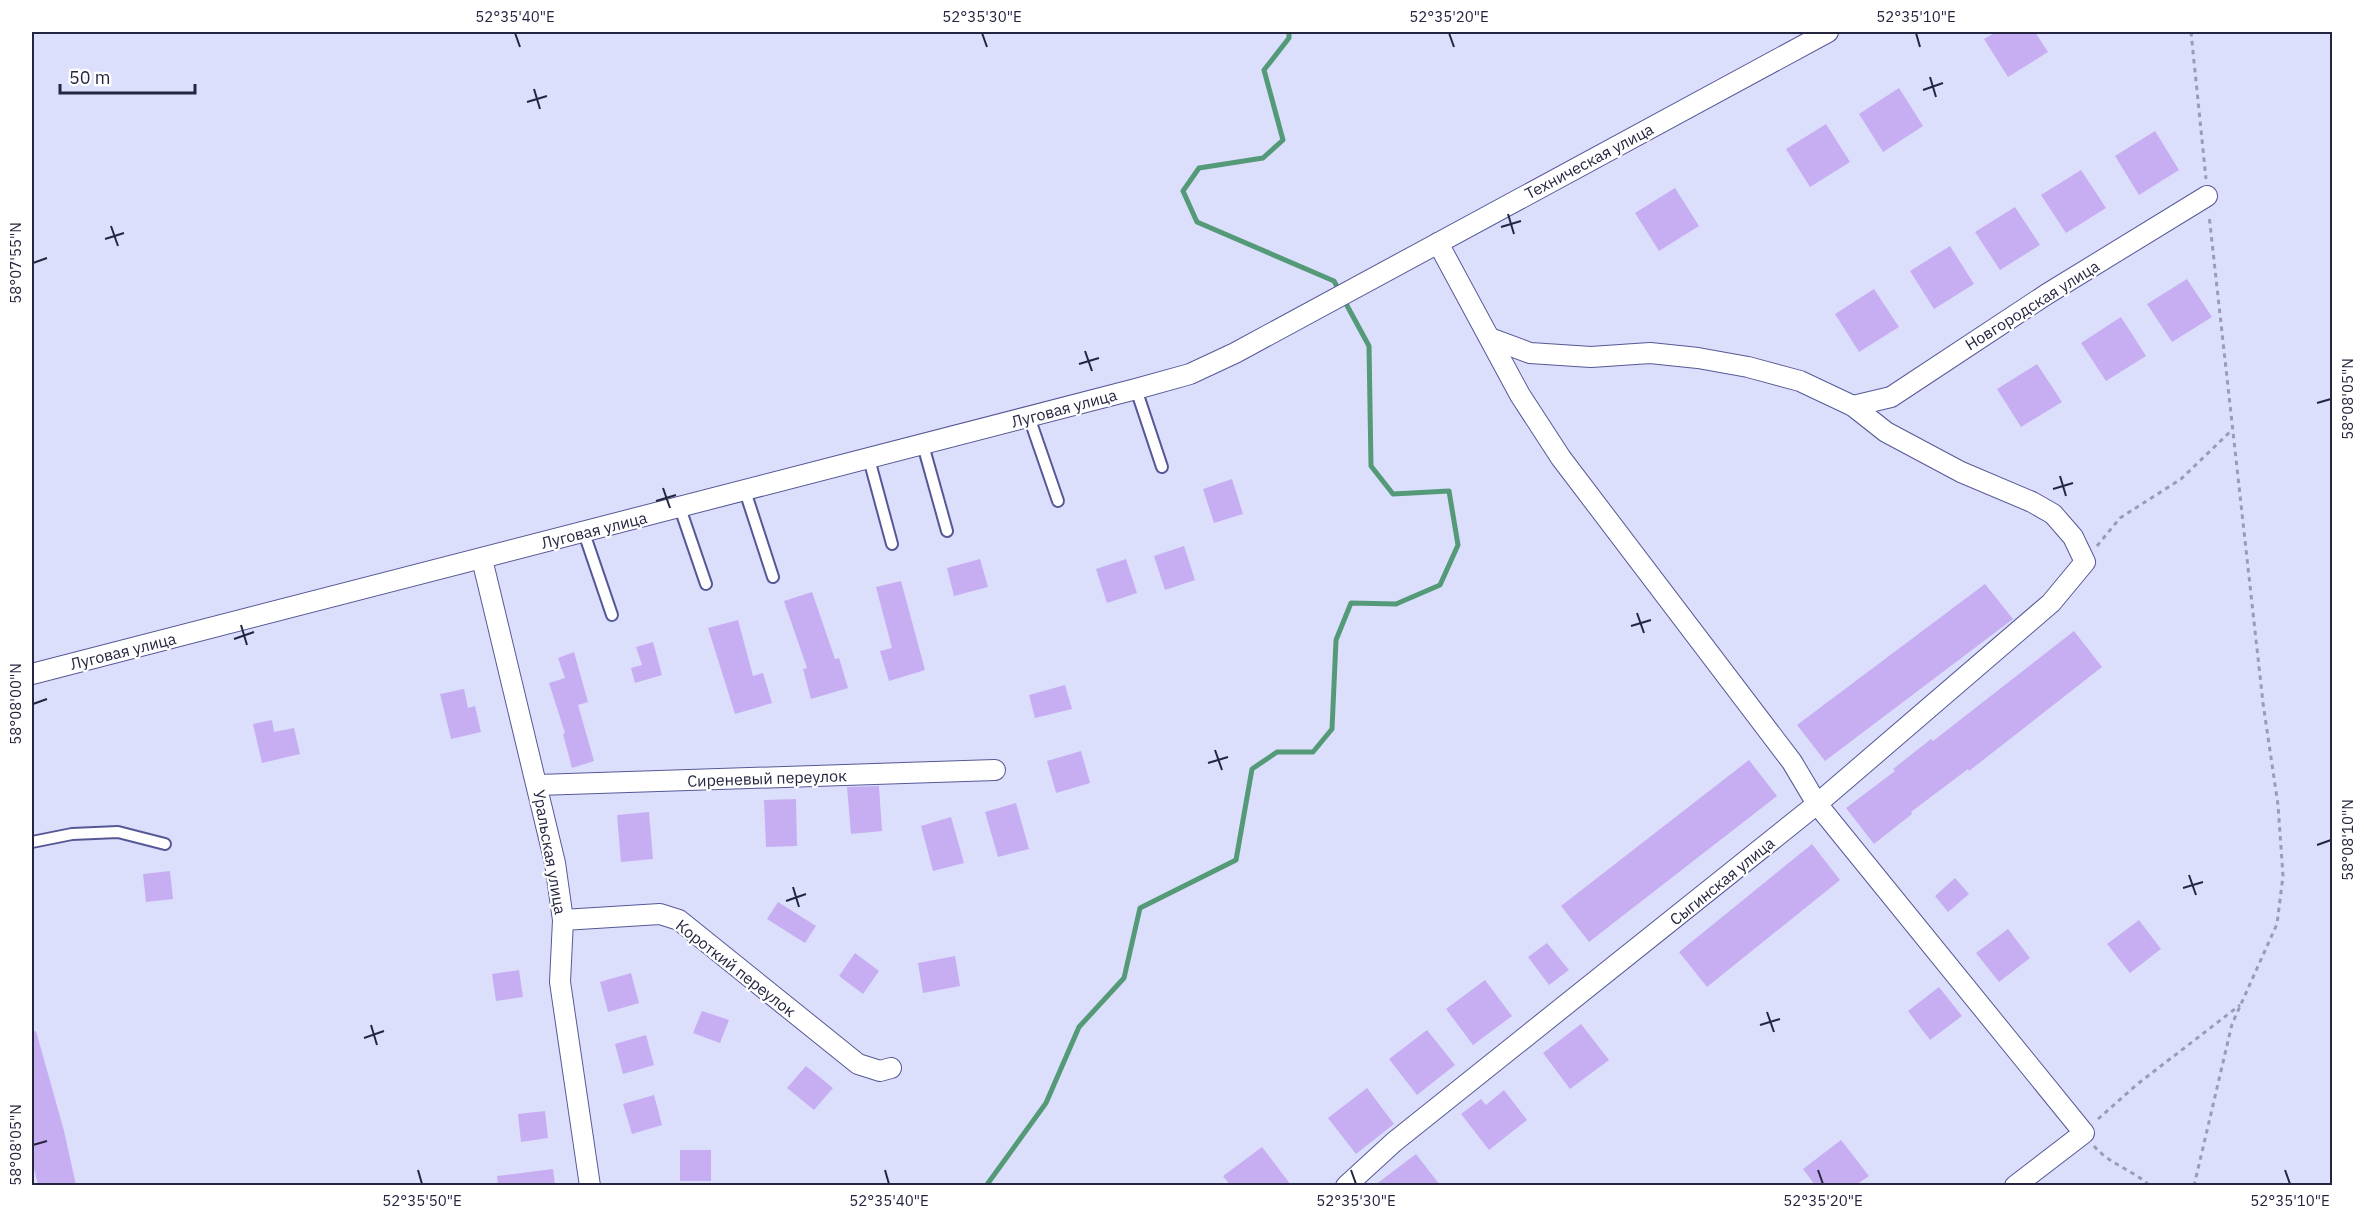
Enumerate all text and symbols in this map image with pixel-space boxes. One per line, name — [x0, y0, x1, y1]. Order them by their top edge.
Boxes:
text: 52°35'40"E — [475, 7, 555, 26]
text: 52°35'30"E — [942, 7, 1022, 26]
text: 52°35'20"E — [1409, 7, 1489, 26]
text: 52°35'10"E — [1876, 7, 1956, 26]
scale bar — [60, 57, 195, 95]
text: 50 m — [69, 66, 111, 89]
street label: Техническая улица — [1521, 118, 1657, 203]
text: 58°07'55"N — [6, 222, 25, 304]
street label: Новгородская улица — [1961, 255, 2103, 354]
text: 58°08'05"N — [2338, 358, 2357, 440]
street label: Луговая улица — [1009, 384, 1119, 432]
street label: Луговая улица — [539, 507, 650, 553]
street label: Луговая улица — [68, 628, 179, 674]
text: 58°08'00"N — [6, 663, 25, 745]
street label: Сиреневый переулок — [687, 765, 847, 791]
street label: Уральская улица — [529, 788, 571, 916]
text: 58°08'10"N — [2338, 799, 2357, 881]
street label: Сыгинская улица — [1666, 832, 1779, 929]
street label: Короткий переулок — [672, 915, 800, 1021]
text: 58°08'05"N — [6, 1104, 25, 1186]
text: 52°35'50"E — [382, 1191, 462, 1210]
text: 52°35'40"E — [849, 1191, 929, 1210]
text: 52°35'30"E — [1316, 1191, 1396, 1210]
text: 52°35'20"E — [1783, 1191, 1863, 1210]
text: 52°35'10"E — [2250, 1191, 2330, 1210]

